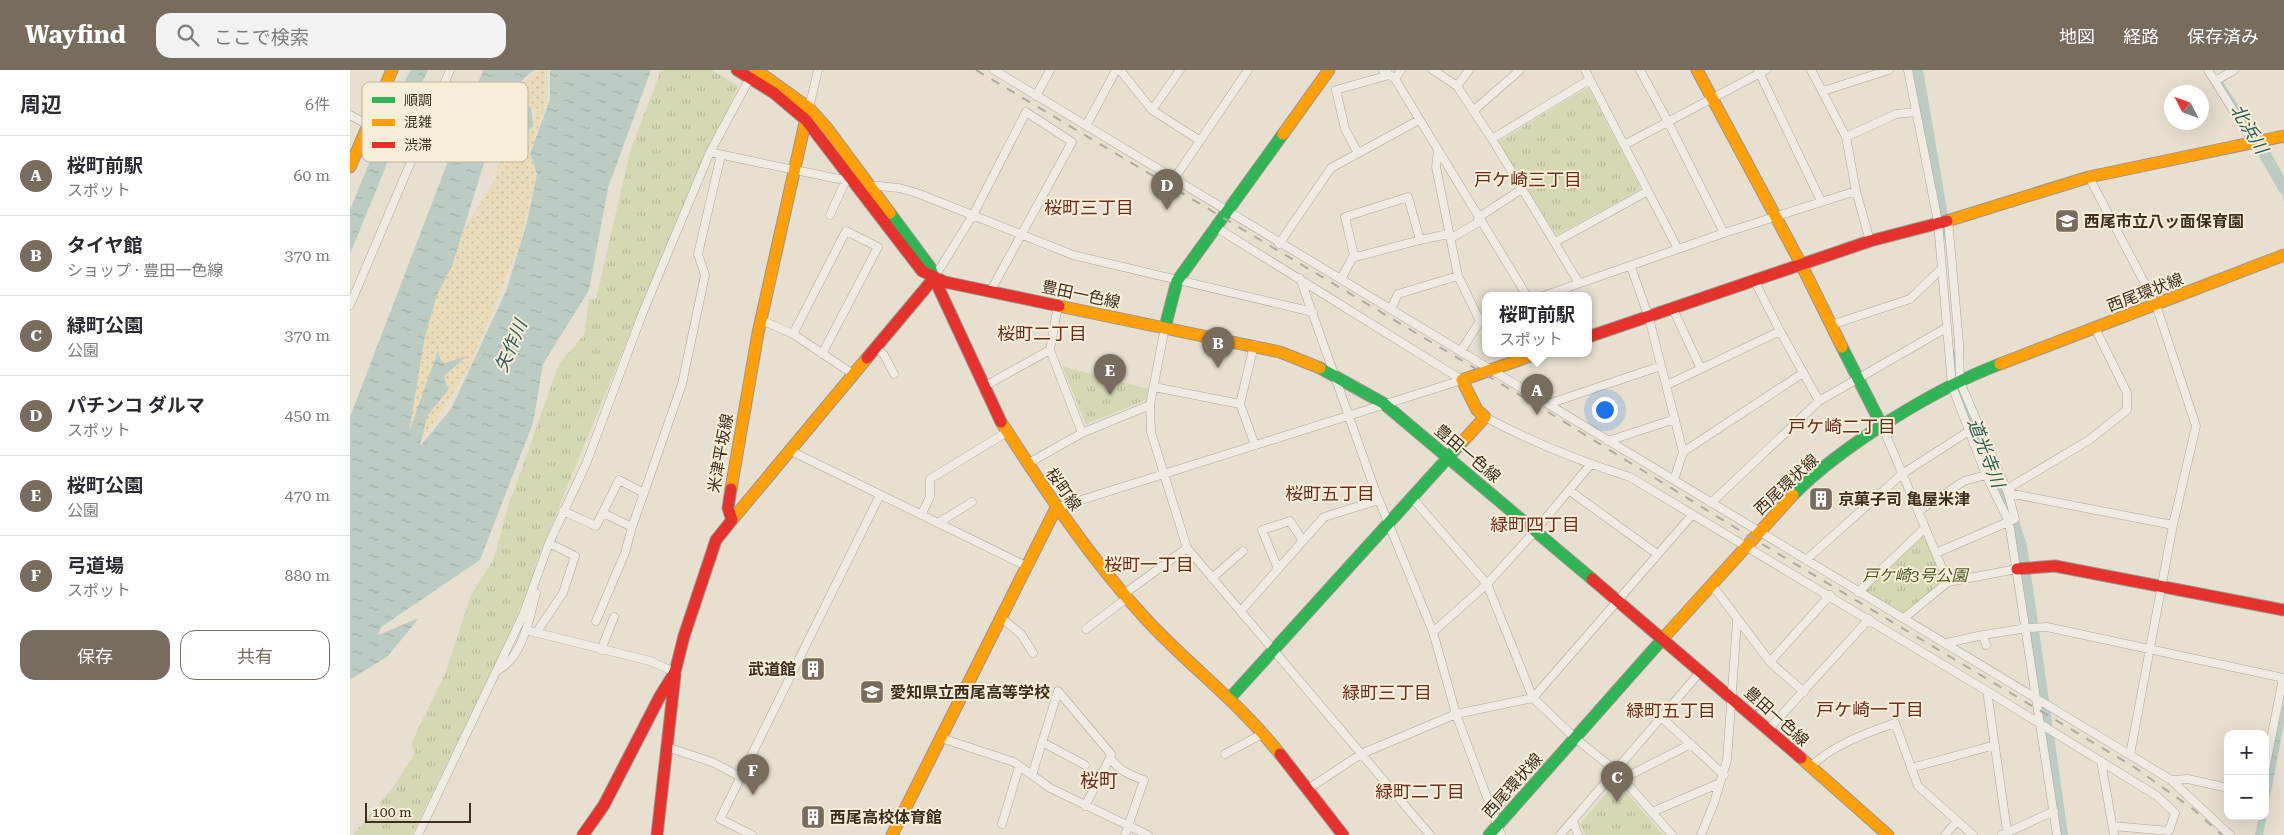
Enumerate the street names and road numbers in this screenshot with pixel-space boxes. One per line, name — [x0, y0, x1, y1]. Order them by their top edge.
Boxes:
street label: 西尾環状線 — [2104, 269, 2186, 316]
street label: 豊田一色線 — [1040, 277, 1122, 312]
street label: 米津平坂線 — [704, 412, 737, 494]
street label: 豊田一色線 — [1431, 420, 1504, 486]
street label: 西尾環状線 — [1751, 450, 1822, 519]
street label: 桜町線 — [1042, 464, 1085, 514]
street label: 豊田一色線 — [1741, 683, 1813, 750]
street label: 西尾環状線 — [1479, 749, 1546, 821]

